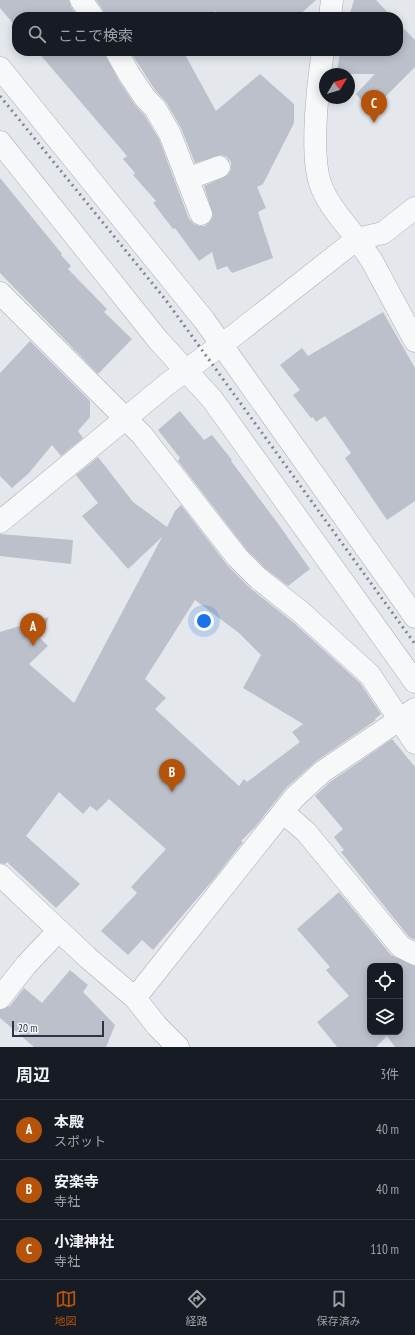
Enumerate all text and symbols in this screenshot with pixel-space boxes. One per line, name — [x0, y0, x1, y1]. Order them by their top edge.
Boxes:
search box — [12, 12, 403, 56]
icon: search — [26, 23, 48, 45]
text: ここで検索 — [58, 26, 133, 45]
north arrow — [319, 68, 355, 104]
pin: C — [361, 90, 387, 123]
your location — [194, 611, 214, 631]
pin: A — [20, 613, 46, 646]
pin: B — [159, 759, 185, 792]
map controls — [367, 963, 403, 1035]
button: locate — [367, 963, 403, 999]
button: layers — [367, 999, 403, 1035]
scale bar — [12, 1019, 104, 1038]
text: 20 m — [18, 1021, 37, 1035]
text: 周辺 — [16, 1064, 50, 1086]
text: 3件 — [380, 1066, 399, 1083]
text: 本殿 — [54, 1112, 84, 1131]
text: A — [26, 1121, 32, 1138]
text: 40 m — [376, 1121, 399, 1138]
text: スポット — [54, 1133, 106, 1150]
text: 安楽寺 — [54, 1172, 99, 1191]
text: B — [26, 1181, 32, 1198]
text: 40 m — [376, 1181, 399, 1198]
text: 寺社 — [54, 1193, 80, 1210]
text: 小津神社 — [54, 1232, 114, 1251]
text: C — [26, 1241, 32, 1258]
text: 110 m — [370, 1241, 399, 1258]
text: 寺社 — [54, 1253, 80, 1270]
tab: 地図 — [55, 1288, 77, 1328]
tab: 経路 — [186, 1288, 208, 1328]
tab: 保存済み — [317, 1288, 361, 1328]

